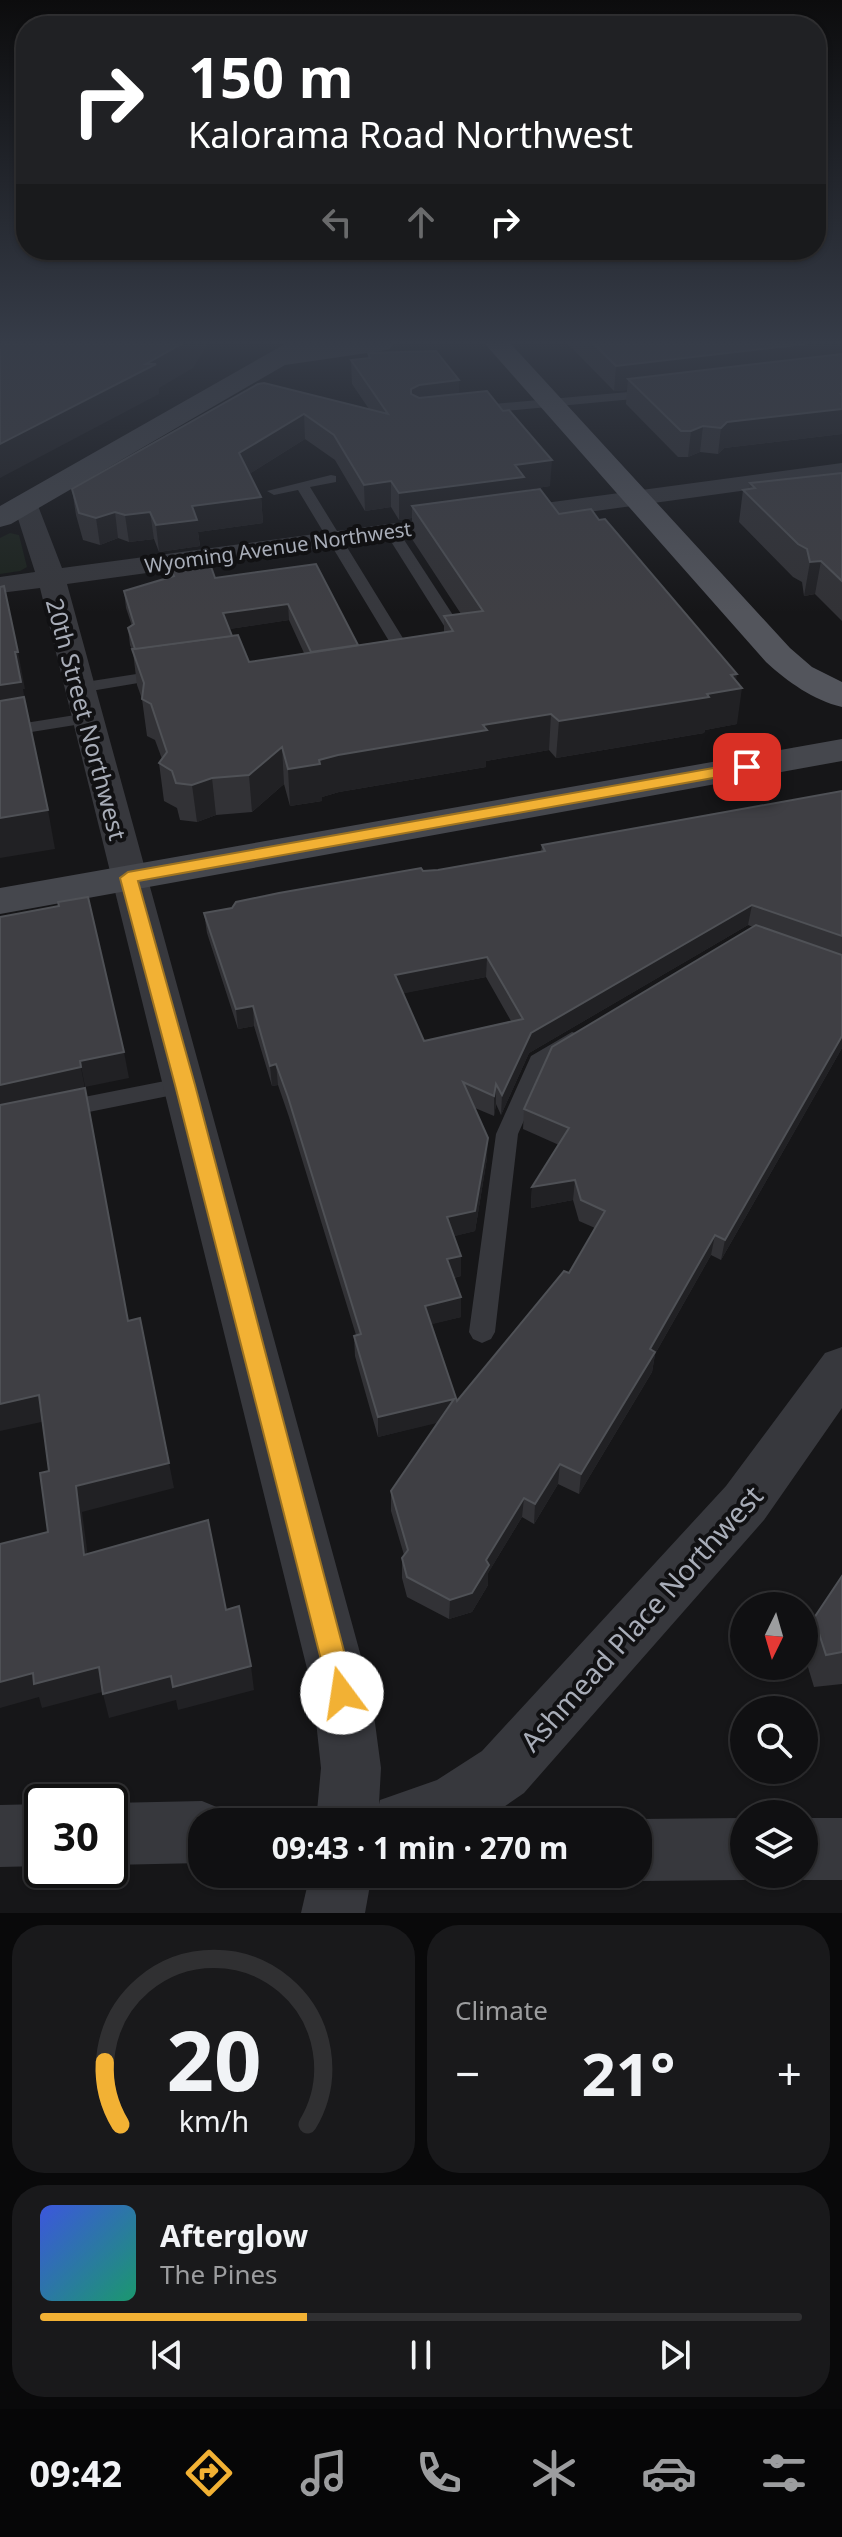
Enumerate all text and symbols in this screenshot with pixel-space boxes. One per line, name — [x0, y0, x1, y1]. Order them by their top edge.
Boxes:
text: 150 m — [188, 38, 353, 114]
icon: right — [56, 48, 160, 152]
text: Kalorama Road Northwest — [188, 110, 633, 159]
icon: left — [315, 200, 359, 244]
icon: ahead — [399, 200, 443, 244]
icon: right — [483, 200, 527, 244]
street label: Wyoming Avenue Northwest — [143, 515, 413, 579]
street label: 20th Street Northwest — [39, 594, 135, 844]
pin — [713, 733, 781, 801]
icon: arrive — [725, 745, 769, 789]
street label: Ashmead Place Northwest — [511, 1477, 771, 1759]
north arrow — [730, 1592, 818, 1680]
map controls — [730, 1592, 818, 1888]
position arrow — [300, 1651, 384, 1735]
button: search — [730, 1696, 818, 1784]
speed limit sign: 30 — [24, 1784, 128, 1888]
button: layers — [730, 1800, 818, 1888]
text: 09:43 · 1 min · 270 m — [272, 1827, 568, 1868]
text: Climate — [455, 1992, 548, 2028]
text: 20 — [166, 2002, 261, 2115]
text: 21° — [581, 2032, 676, 2114]
text: − — [455, 2043, 480, 2103]
text: + — [777, 2043, 802, 2103]
text: km/h — [178, 2101, 249, 2140]
text: Afterglow — [160, 2215, 308, 2256]
text: The Pines — [160, 2256, 278, 2292]
icon: previous — [145, 2333, 189, 2377]
icon: pause — [399, 2333, 443, 2377]
icon: next — [653, 2333, 697, 2377]
icon: directions — [181, 2445, 237, 2501]
icon: music — [296, 2445, 352, 2501]
icon: phone — [411, 2445, 467, 2501]
icon: climate — [526, 2445, 582, 2501]
icon: car — [641, 2445, 697, 2501]
icon: filters — [756, 2445, 812, 2501]
text: 09:42 — [30, 2449, 122, 2498]

